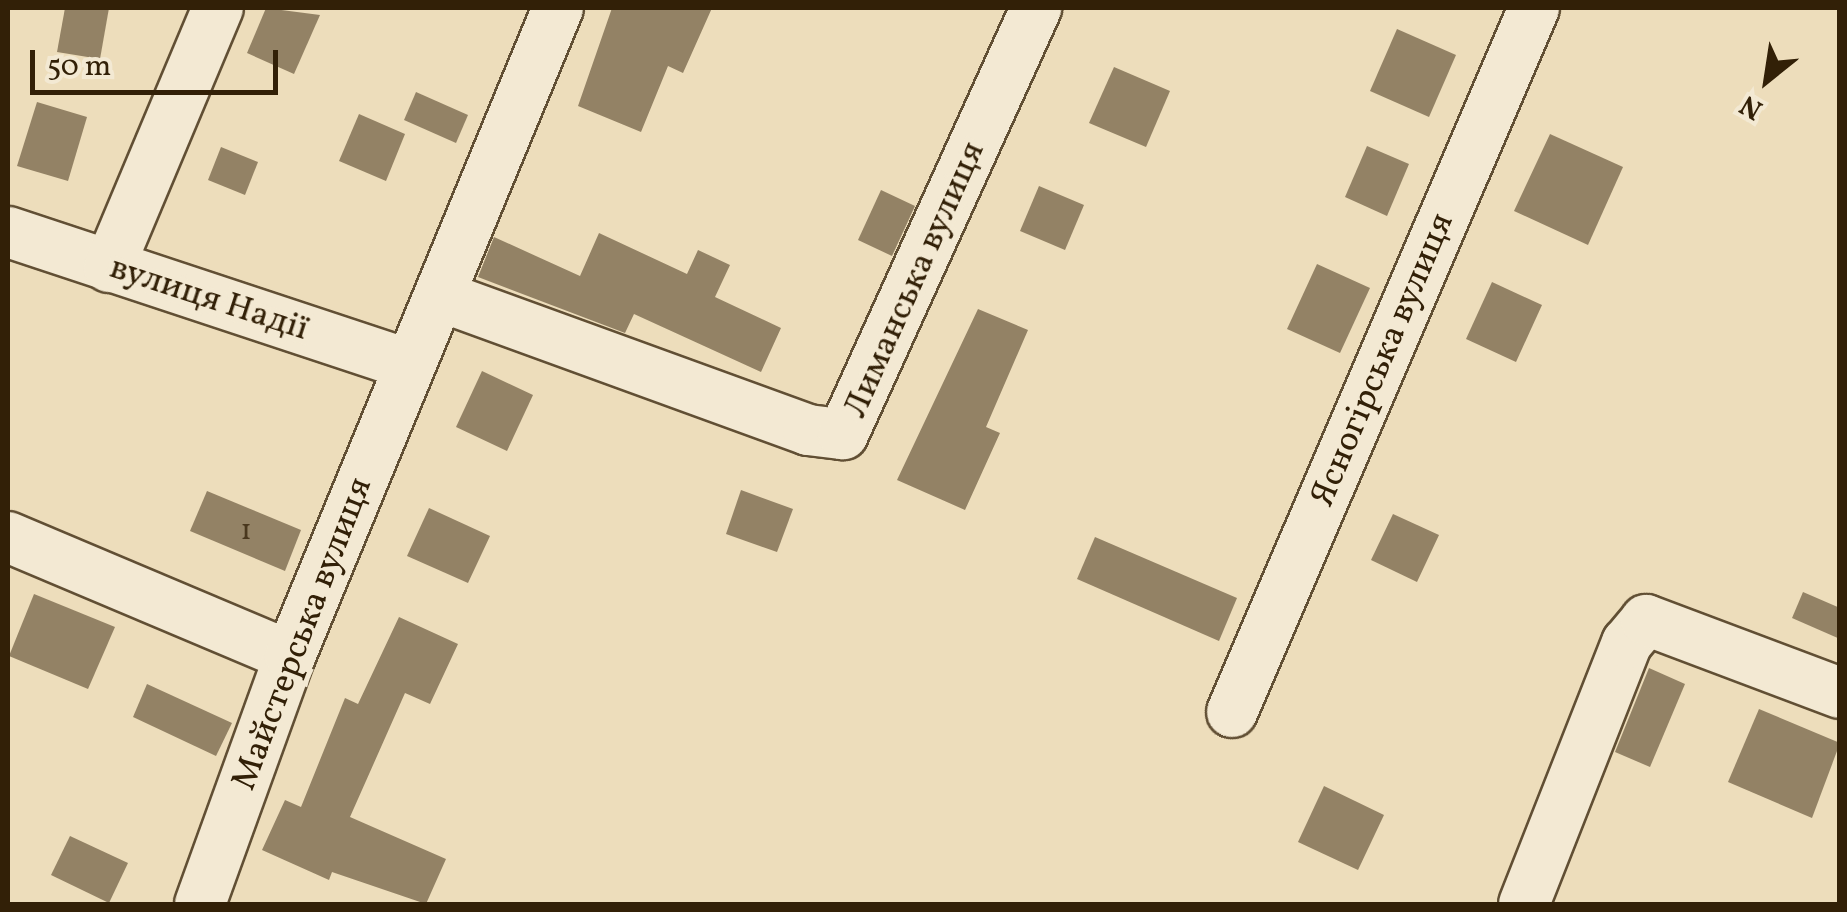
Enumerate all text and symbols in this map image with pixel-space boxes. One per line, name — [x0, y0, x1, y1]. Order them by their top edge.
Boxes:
scale bar — [35, 30, 282, 92]
north arrow — [1717, 30, 1817, 130]
text: 50 m — [47, 46, 111, 88]
text: N — [1733, 84, 1770, 128]
street label: Лиманська вулиця — [835, 135, 995, 425]
street label: Ясногірська вулиця — [1302, 207, 1464, 513]
street label: вулиця Надії — [104, 247, 314, 351]
street label: Майстерська вулиця — [224, 472, 382, 796]
house number: 1 — [240, 513, 252, 549]

